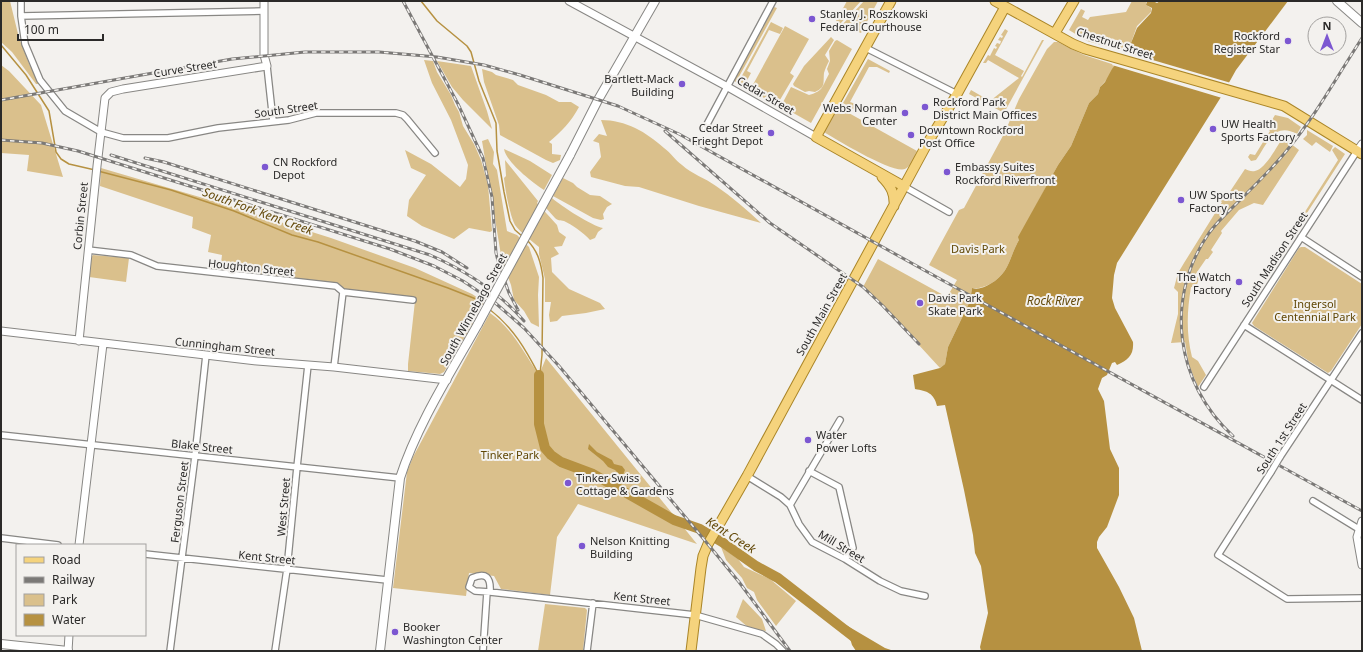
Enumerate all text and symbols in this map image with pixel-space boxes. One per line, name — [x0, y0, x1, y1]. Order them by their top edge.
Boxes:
place label: Stanley J. Roszkowski Federal Courthouse — [820, 6, 928, 34]
marker: Stanley J. Roszkowski Federal Courthouse — [807, 14, 817, 24]
scale bar — [18, 16, 103, 42]
north arrow — [1307, 16, 1347, 56]
text: N — [1323, 18, 1331, 33]
text: 100 m — [24, 21, 59, 38]
street label: Chestnut Street — [1074, 23, 1156, 63]
place label: Rockford Register Star — [1214, 28, 1280, 56]
marker: Rockford Register Star — [1283, 36, 1293, 46]
street label: Curve Street — [152, 56, 218, 80]
place label: Bartlett-Mack Building — [604, 71, 674, 99]
street label: Cedar Street — [734, 72, 798, 118]
marker: Bartlett-Mack Building — [677, 79, 687, 89]
place label: Rockford Park District Main Offices — [933, 94, 1037, 122]
street label: South Street — [253, 97, 319, 121]
place label: Webs Norman Center — [823, 100, 897, 128]
marker: Rockford Park District Main Offices — [920, 102, 930, 112]
marker: Webs Norman Center — [900, 108, 910, 118]
place label: UW Health Sports Factory — [1221, 116, 1295, 144]
place label: Cedar Street Frieght Depot — [692, 120, 763, 148]
place label: Downtown Rockford Post Office — [919, 122, 1024, 150]
marker: UW Health Sports Factory — [1208, 124, 1218, 134]
marker: Cedar Street Frieght Depot — [766, 128, 776, 138]
marker: Downtown Rockford Post Office — [906, 130, 916, 140]
place label: CN Rockford Depot — [273, 154, 337, 182]
place label: Embassy Suites Rockford Riverfront — [955, 159, 1056, 187]
marker: CN Rockford Depot — [260, 162, 270, 172]
marker: Embassy Suites Rockford Riverfront — [942, 167, 952, 177]
street label: Corbin Street — [69, 181, 91, 251]
water label: South Fork Kent Creek — [200, 183, 317, 239]
place label: UW Sports Factory — [1189, 187, 1243, 215]
marker: UW Sports Factory — [1176, 195, 1186, 205]
street label: South Madison Street — [1237, 208, 1311, 310]
park label: Davis Park — [951, 241, 1005, 256]
street label: South Winnebago Street — [436, 250, 510, 368]
street label: Houghton Street — [207, 255, 295, 279]
place label: The Watch Factory — [1177, 269, 1231, 297]
street label: South Main Street — [792, 270, 850, 358]
marker: The Watch Factory — [1234, 277, 1244, 287]
place label: Davis Park Skate Park — [928, 290, 982, 318]
water label: Rock River — [1027, 292, 1082, 309]
park label: Ingersol Centennial Park — [1274, 296, 1356, 324]
marker: Davis Park Skate Park — [915, 298, 925, 308]
street label: Cunningham Street — [174, 333, 276, 359]
street label: South 1st Street — [1252, 399, 1310, 477]
place label: Water Power Lofts — [816, 427, 877, 455]
street label: Blake Street — [170, 435, 234, 457]
marker: Water Power Lofts — [803, 435, 813, 445]
park label: Tinker Park — [481, 447, 539, 462]
street label: Ferguson Street — [167, 460, 191, 544]
place label: Tinker Swiss Cottage & Gardens — [576, 470, 674, 498]
street label: West Street — [273, 477, 293, 537]
marker: Tinker Swiss Cottage & Gardens — [563, 478, 573, 488]
water label: Kent Creek — [703, 513, 760, 558]
street label: Mill Street — [816, 526, 868, 566]
place label: Nelson Knitting Building — [590, 533, 670, 561]
marker: Nelson Knitting Building — [577, 541, 587, 551]
legend — [16, 544, 146, 636]
street label: Kent Street — [238, 547, 296, 567]
text: Road — [52, 551, 81, 568]
text: Railway — [52, 571, 96, 588]
street label: Kent Street — [613, 588, 671, 608]
text: Park — [52, 591, 78, 608]
text: Water — [52, 611, 86, 628]
place label: Booker Washington Center — [403, 619, 503, 647]
marker: Booker Washington Center — [390, 627, 400, 637]

